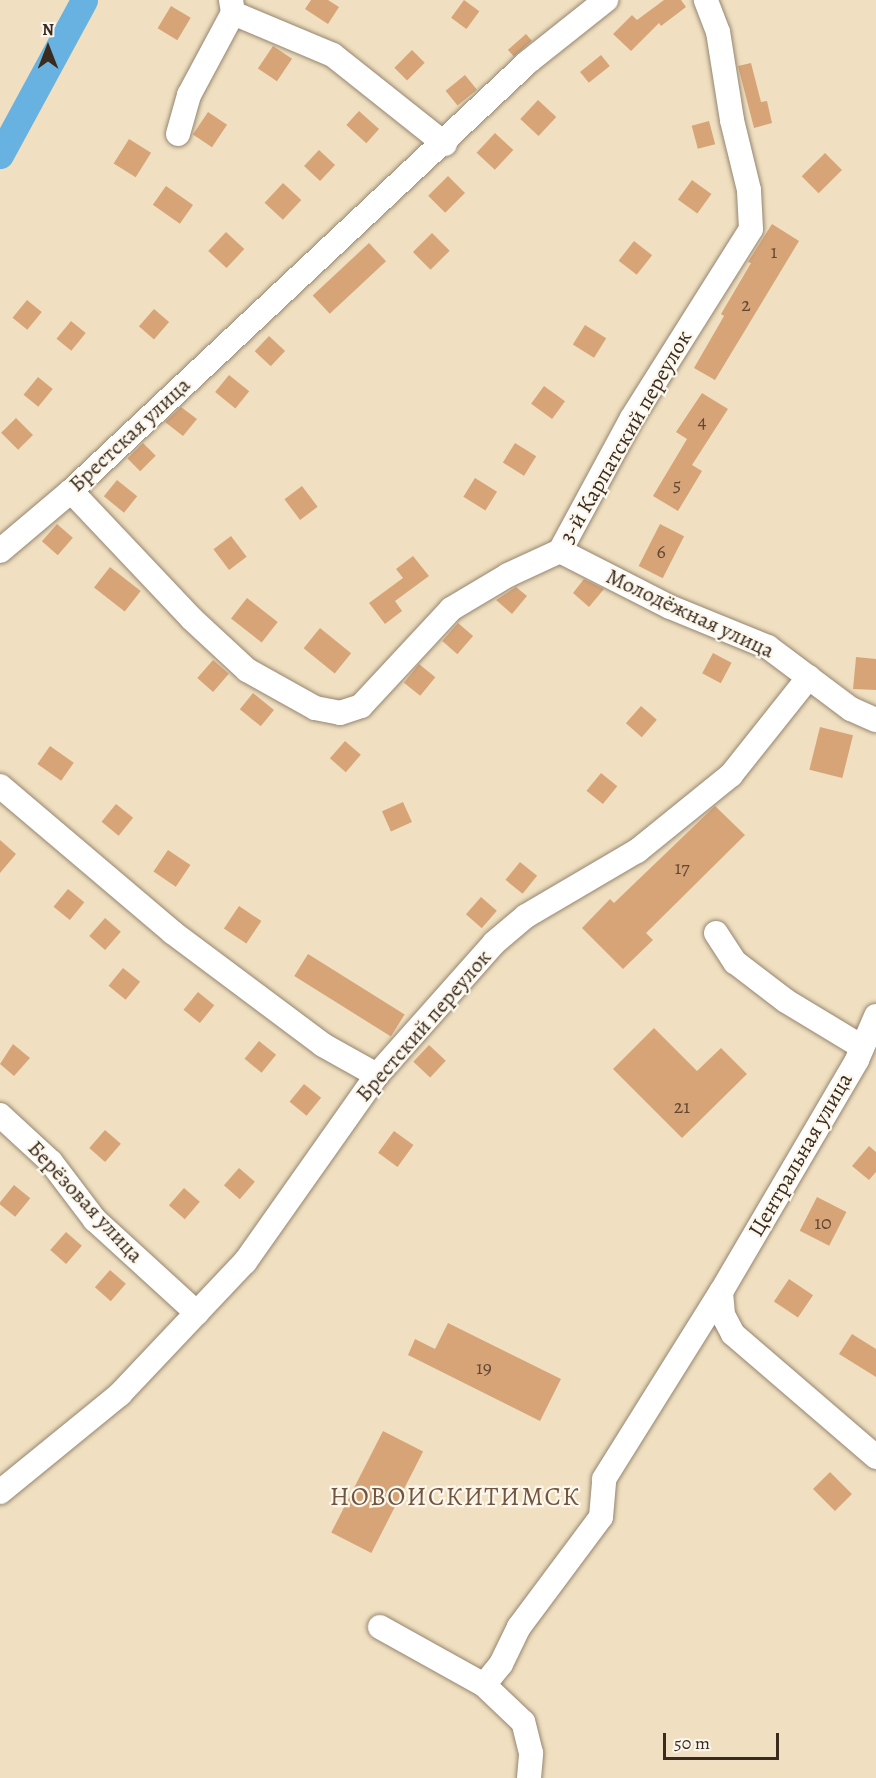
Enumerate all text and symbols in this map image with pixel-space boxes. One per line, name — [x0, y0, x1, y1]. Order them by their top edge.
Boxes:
north arrow — [18, 18, 78, 78]
text: N — [42, 19, 54, 41]
house number: 1 — [771, 239, 777, 263]
house number: 2 — [741, 292, 751, 316]
street label: 3-й Карпатский переулок — [554, 326, 698, 548]
street label: Брестская улица — [64, 372, 196, 498]
house number: 4 — [697, 409, 707, 433]
house number: 5 — [673, 472, 681, 496]
house number: 6 — [656, 539, 666, 563]
street label: Молодёжная улица — [602, 563, 778, 665]
house number: 17 — [674, 855, 690, 879]
street label: Брестский переулок — [351, 945, 497, 1107]
street label: Центральная улица — [743, 1068, 859, 1242]
house number: 21 — [674, 1094, 690, 1118]
street label: Берёзовая улица — [22, 1136, 148, 1268]
house number: 10 — [814, 1210, 832, 1234]
house number: 19 — [476, 1355, 492, 1379]
district label: НОВОИСКИТИМСК — [330, 1481, 580, 1513]
scale bar — [666, 1721, 782, 1759]
text: 50 m — [674, 1731, 710, 1755]

